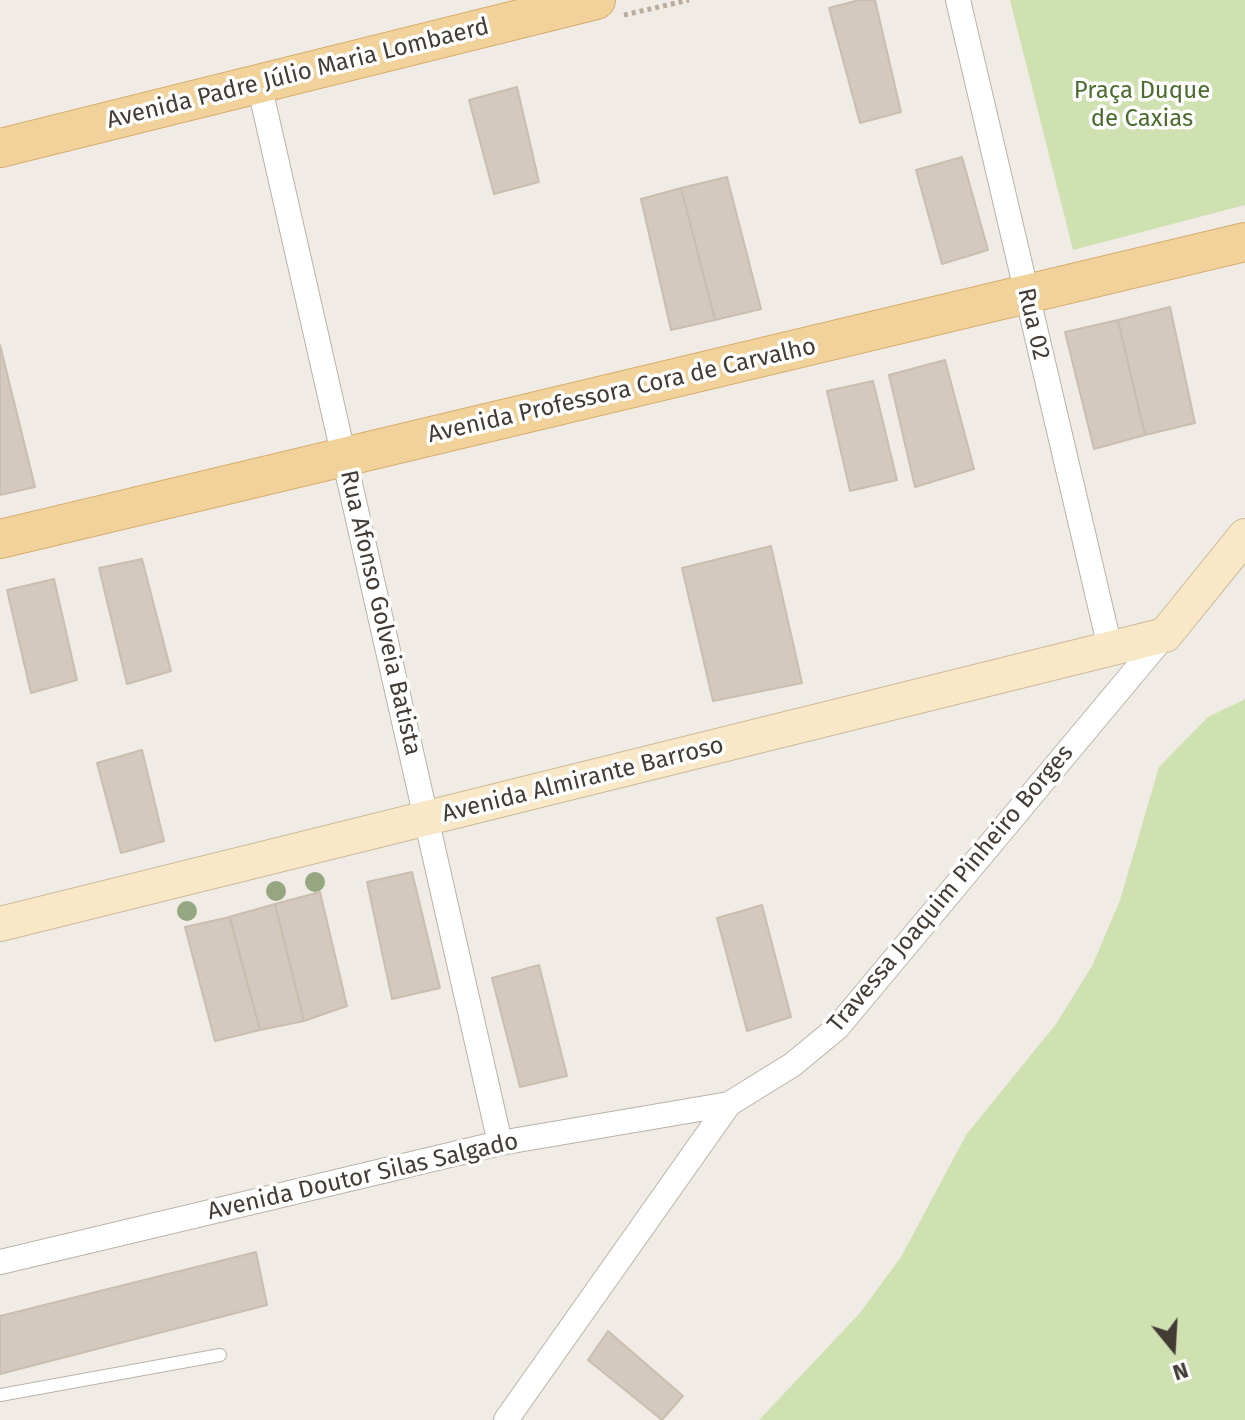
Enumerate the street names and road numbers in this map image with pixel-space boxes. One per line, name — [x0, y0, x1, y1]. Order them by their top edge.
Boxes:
street label: Avenida Padre Júlio Maria Lombaerd — [104, 13, 492, 135]
street label: Rua 02 — [1011, 285, 1055, 363]
street label: Avenida Professora Cora de Carvalho — [425, 332, 819, 450]
street label: Rua Afonso Golveia Batista — [333, 468, 427, 758]
street label: Avenida Almirante Barroso — [439, 731, 727, 829]
street label: Travessa Joaquim Pinheiro Borges — [822, 739, 1080, 1039]
street label: Avenida Doutor Silas Salgado — [205, 1127, 521, 1227]

